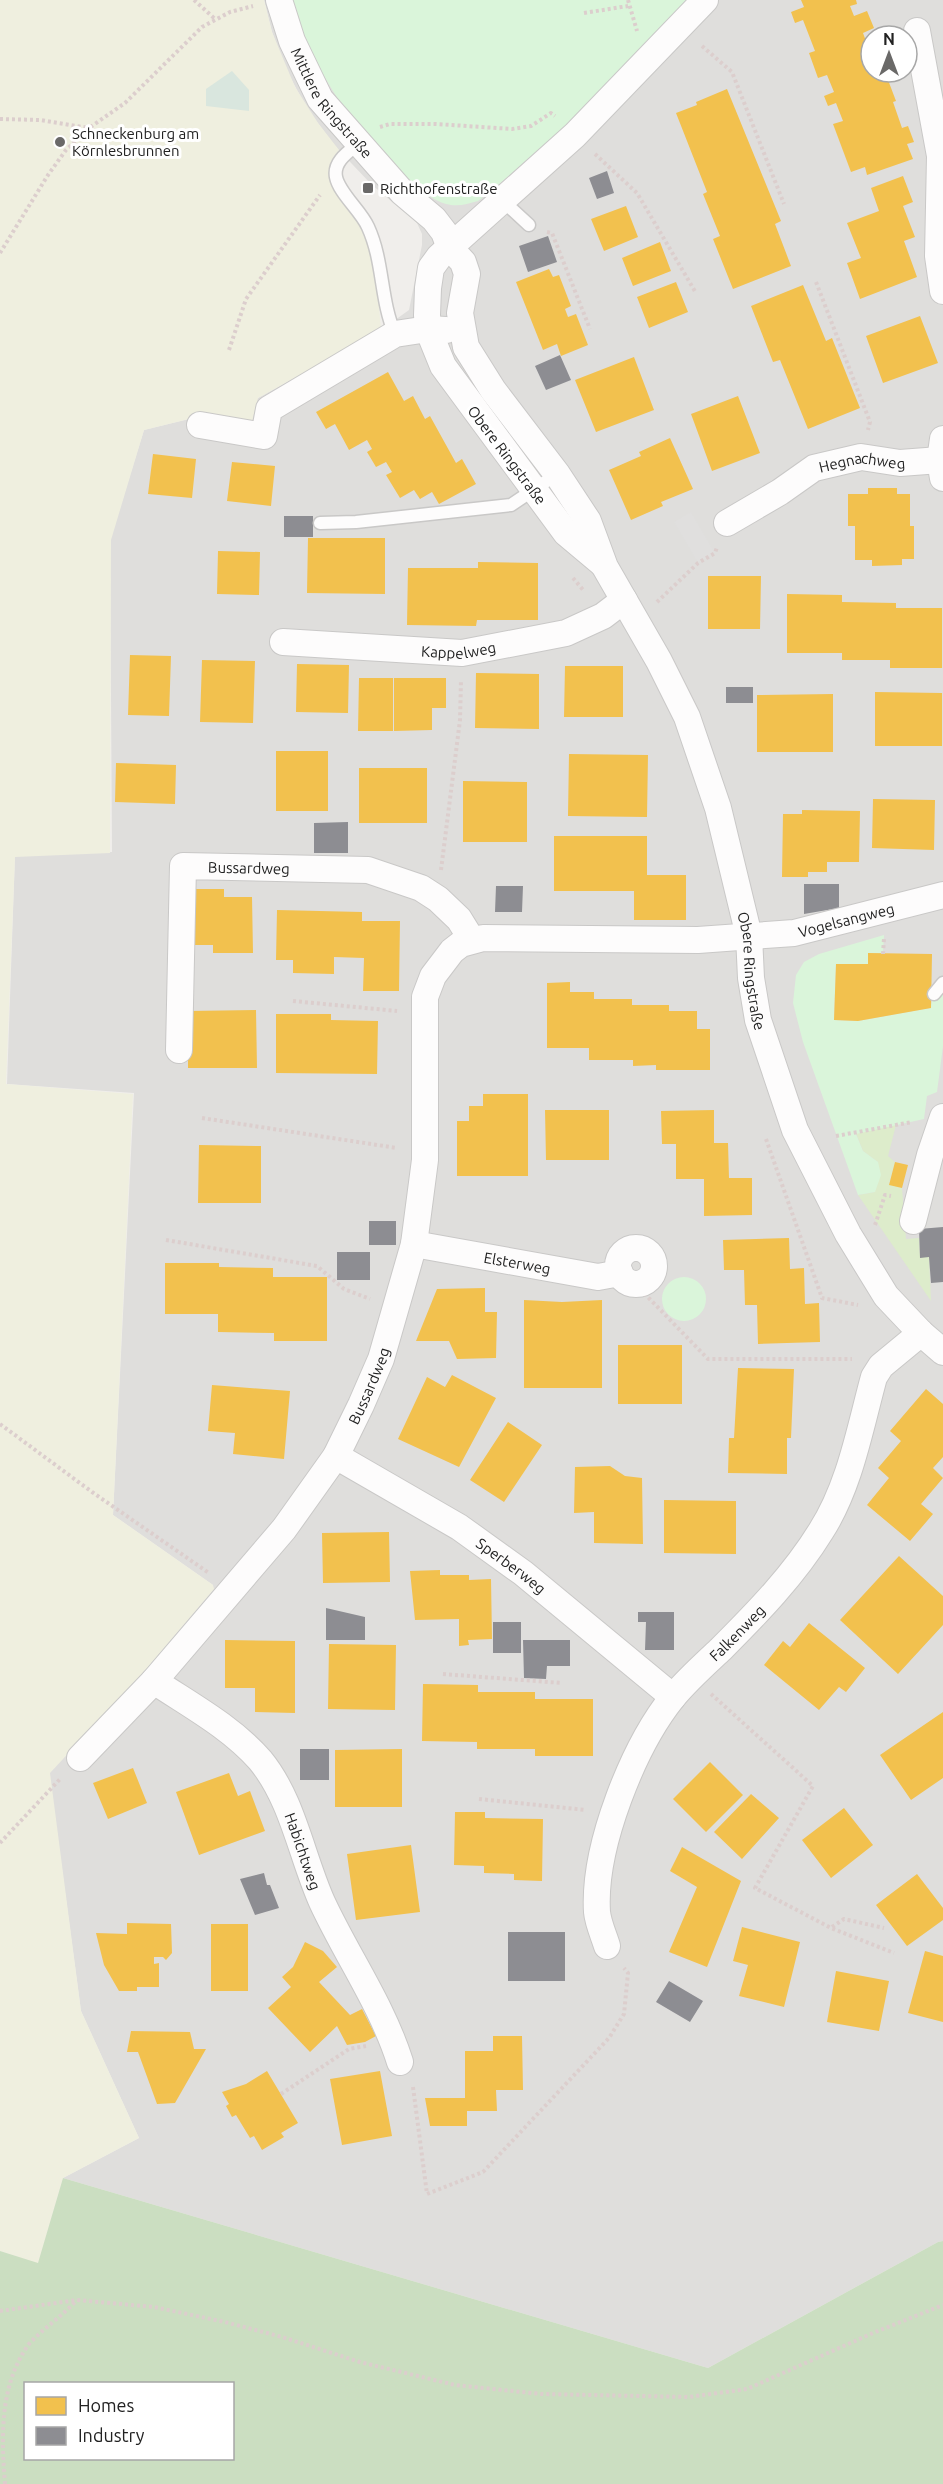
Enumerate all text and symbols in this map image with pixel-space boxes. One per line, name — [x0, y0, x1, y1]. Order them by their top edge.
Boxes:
north arrow — [859, 24, 919, 84]
text: N — [883, 30, 895, 48]
street label: Mittlere Ringstraße — [288, 45, 376, 161]
place label: Schneckenburg am Körnlesbrunnen — [72, 125, 199, 159]
marker: Schneckenburg am Körnlesbrunnen — [53, 135, 67, 149]
place label: Richthofenstraße — [380, 180, 497, 197]
marker: Richthofenstraße — [361, 181, 375, 195]
street label: Obere Ringstraße — [464, 402, 550, 508]
street label: Hegnachweg — [817, 449, 906, 475]
street label: Kappelweg — [421, 638, 497, 662]
street label: Bussardweg — [208, 858, 290, 877]
street label: Vogelsangweg — [796, 899, 896, 940]
street label: Obere Ringstraße — [735, 910, 769, 1032]
street label: Elsterweg — [483, 1248, 552, 1277]
street label: Bussardweg — [344, 1346, 392, 1427]
street label: Sperberweg — [473, 1534, 549, 1597]
street label: Falkenweg — [706, 1601, 768, 1664]
street label: Habichtweg — [282, 1810, 325, 1892]
legend — [24, 2382, 234, 2460]
text: Homes — [78, 2395, 135, 2415]
text: Industry — [78, 2425, 145, 2445]

